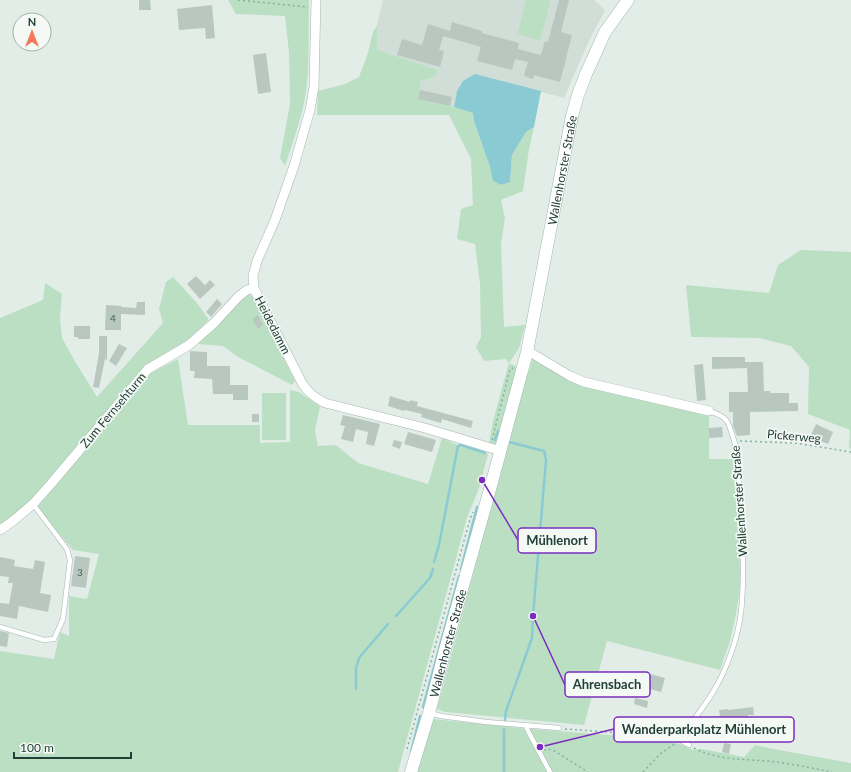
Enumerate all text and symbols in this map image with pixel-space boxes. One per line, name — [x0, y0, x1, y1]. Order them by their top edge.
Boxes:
north arrow — [12, 12, 52, 52]
text: N — [28, 15, 36, 28]
street label: Wallenhorster Straße — [544, 114, 580, 226]
street label: Heidedamm — [252, 293, 294, 357]
house number: 4 — [110, 312, 116, 324]
street label: Zum Fernsehturm — [77, 369, 149, 451]
street label: Pickerweg — [766, 426, 822, 446]
street label: Wallenhorster Straße — [728, 445, 750, 557]
callout: Mühlenort — [518, 528, 596, 553]
text: Mühlenort — [526, 532, 588, 548]
house number: 3 — [77, 566, 83, 578]
street label: Wallenhorster Straße — [426, 587, 469, 699]
callout: Ahrensbach — [565, 672, 650, 697]
text: Ahrensbach — [572, 676, 641, 692]
callout: Wanderparkplatz Mühlenort — [614, 717, 794, 742]
text: Wanderparkplatz Mühlenort — [622, 721, 786, 737]
scale bar — [14, 734, 131, 760]
text: 100 m — [20, 740, 54, 755]

